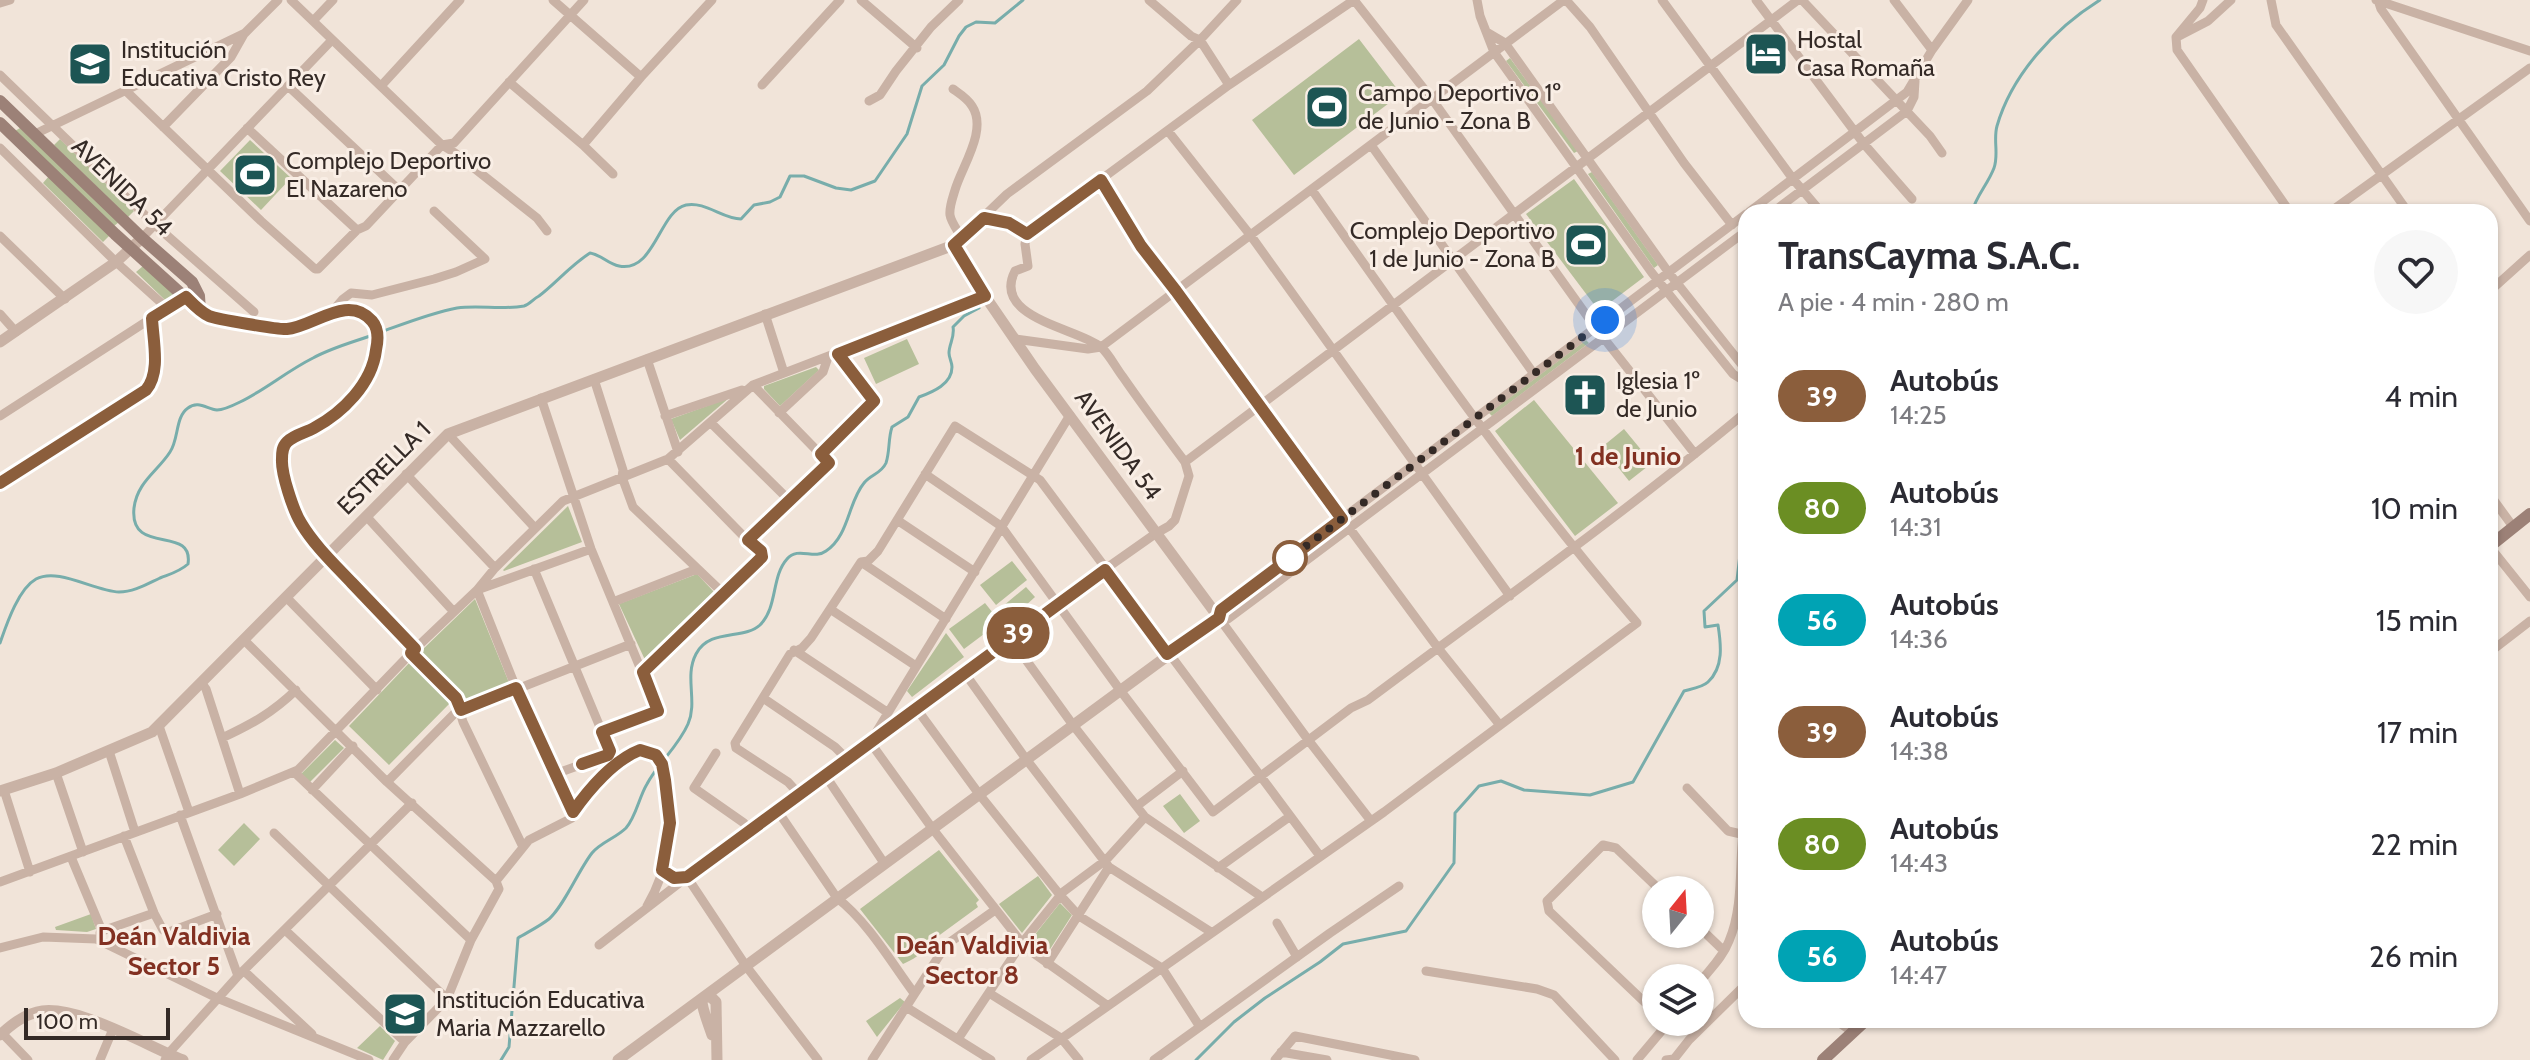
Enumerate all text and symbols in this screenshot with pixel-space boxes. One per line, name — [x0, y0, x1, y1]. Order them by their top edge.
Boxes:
place label: Hostal Casa Romaña — [1797, 25, 1935, 82]
hotel icon: Hostal Casa Romaña — [1742, 30, 1790, 78]
place label: Institución Educativa Cristo Rey — [121, 35, 326, 92]
school or university icon: Institución Educativa Cristo Rey — [66, 40, 114, 88]
place label: Campo Deportivo 1º de Junio - Zona B — [1358, 78, 1561, 135]
sports icon: Campo Deportivo 1º de Junio - Zona B — [1303, 83, 1351, 131]
street label: AVENIDA 54 — [66, 131, 179, 242]
place label: Complejo Deportivo El Nazareno — [286, 146, 491, 203]
sports icon: Complejo Deportivo El Nazareno — [231, 151, 279, 199]
place label: Complejo Deportivo 1 de Junio - Zona B — [1350, 216, 1555, 273]
sports icon: Complejo Deportivo 1 de Junio - Zona B — [1562, 221, 1610, 269]
button: heart — [2374, 230, 2458, 314]
text: TransCayma S.A.C. — [1778, 232, 2080, 279]
text: A pie · 4 min · 280 m — [1778, 286, 2009, 318]
your location — [1585, 300, 1625, 340]
text: Autobús — [1890, 362, 1999, 399]
place label: Iglesia 1º de Junio — [1616, 366, 1700, 423]
church icon: Iglesia 1º de Junio — [1561, 371, 1609, 419]
text: 4 min — [2384, 378, 2458, 415]
text: 39 — [1807, 379, 1837, 413]
street label: AVENIDA 54 — [1069, 384, 1168, 505]
text: 14:25 — [1890, 399, 1947, 431]
street label: ESTRELLA 1 — [331, 415, 436, 520]
district label: 1 de Junio — [1575, 440, 1681, 472]
text: Autobús — [1890, 474, 1999, 511]
text: 10 min — [2371, 490, 2458, 527]
text: 80 — [1804, 491, 1840, 525]
text: 14:31 — [1890, 511, 1941, 543]
unlabelled marker — [1273, 541, 1307, 575]
text: Autobús — [1890, 586, 1999, 623]
text: 15 min — [2376, 602, 2458, 639]
text: 56 — [1807, 603, 1837, 637]
line badge: 39 — [982, 607, 1054, 659]
text: 39 — [1003, 616, 1033, 650]
text: 14:36 — [1890, 623, 1948, 655]
text: Autobús — [1890, 698, 1999, 735]
text: 17 min — [2377, 714, 2458, 751]
text: 39 — [1807, 715, 1837, 749]
text: 14:38 — [1890, 735, 1949, 767]
text: Autobús — [1890, 810, 1999, 847]
text: 22 min — [2370, 826, 2458, 863]
text: 80 — [1804, 827, 1840, 861]
text: 14:43 — [1890, 847, 1948, 879]
north arrow — [1642, 876, 1714, 948]
map controls — [1642, 876, 1714, 1036]
district label: Deán Valdivia Sector 5 — [98, 920, 251, 982]
text: Autobús — [1890, 922, 1999, 959]
district label: Deán Valdivia Sector 8 — [896, 929, 1049, 991]
text: 26 min — [2369, 938, 2458, 975]
text: 56 — [1807, 939, 1837, 973]
text: 14:47 — [1890, 959, 1947, 991]
button: layers — [1642, 964, 1714, 1036]
place label: Institución Educativa Maria Mazzarello — [436, 985, 645, 1042]
school or university icon: Institución Educativa Maria Mazzarello — [381, 990, 429, 1038]
scale bar — [24, 1004, 170, 1040]
text: 100 m — [36, 1008, 98, 1035]

